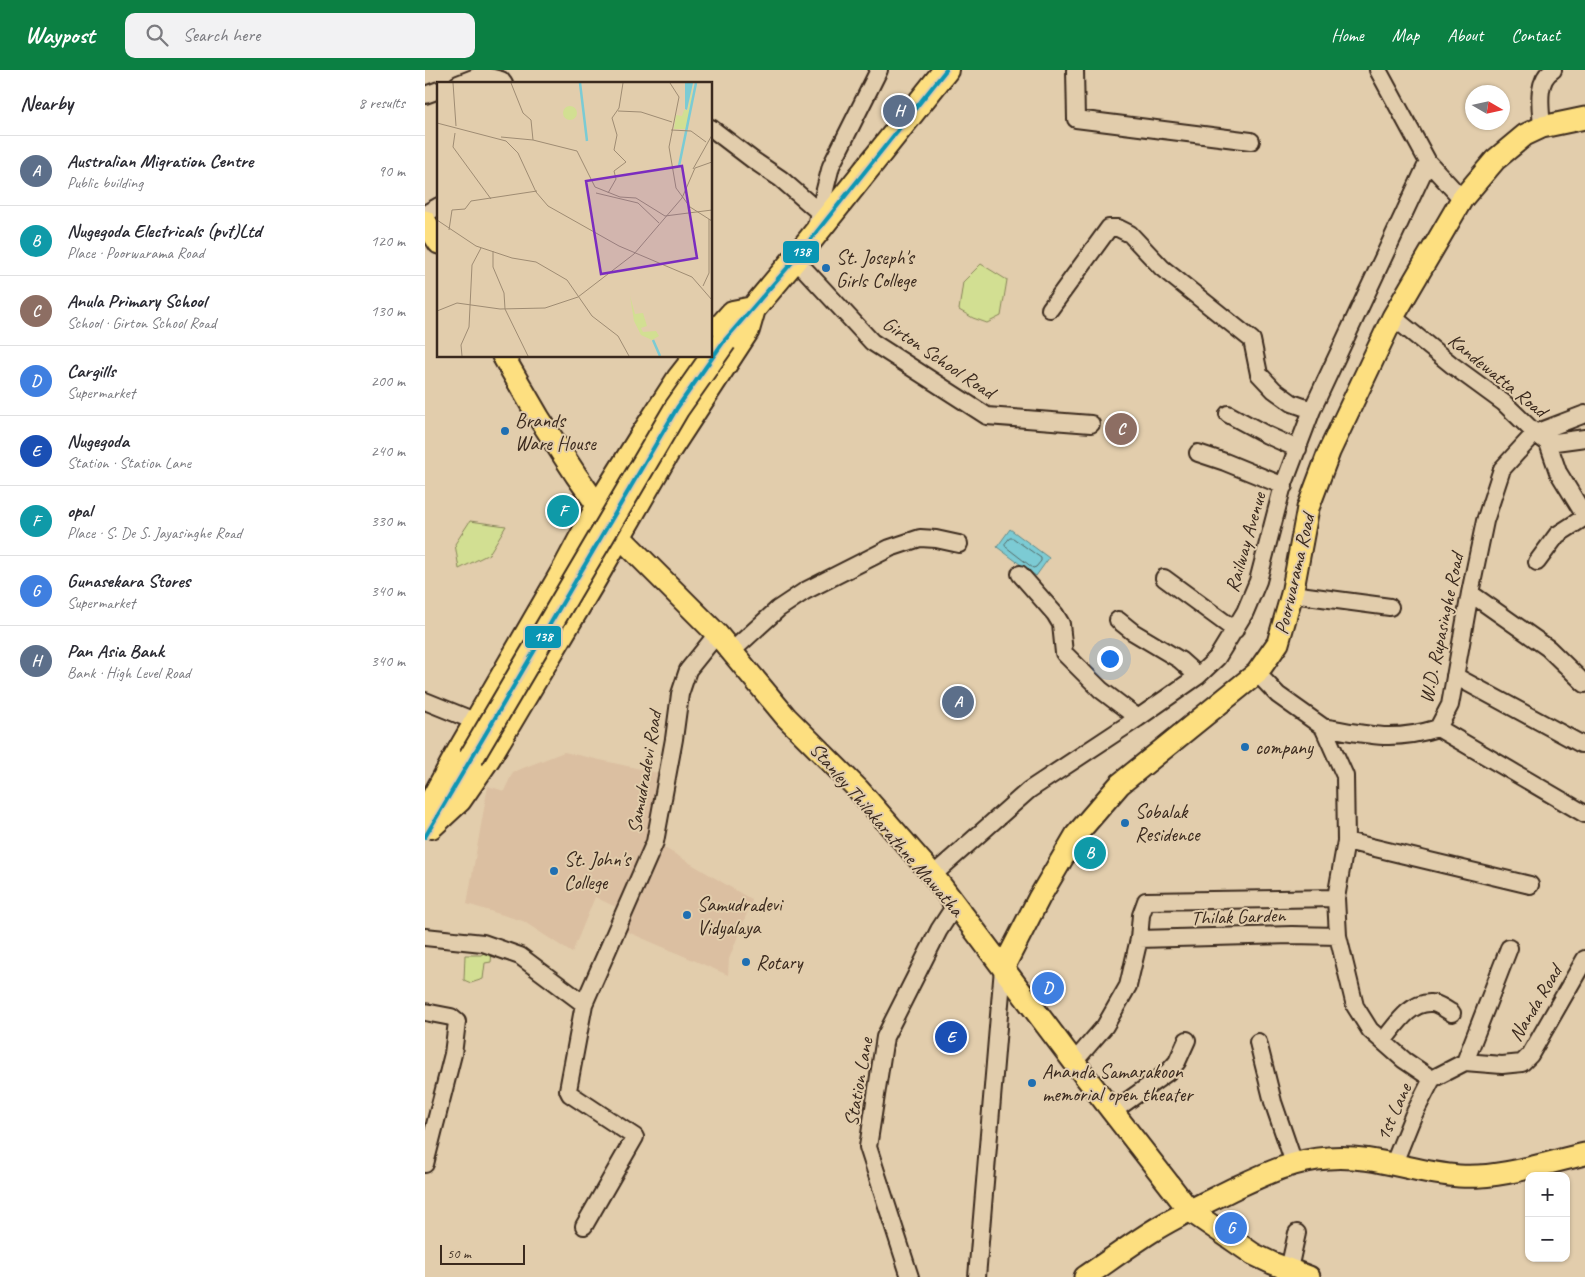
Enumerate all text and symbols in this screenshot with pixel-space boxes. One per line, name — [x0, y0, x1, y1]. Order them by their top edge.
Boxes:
search box — [125, 13, 475, 58]
text: Waypost — [25, 20, 95, 50]
icon: search — [143, 21, 171, 49]
text: Search here — [183, 23, 260, 47]
text: Home — [1331, 24, 1364, 46]
text: Map — [1392, 24, 1419, 46]
text: About — [1447, 24, 1483, 46]
text: Contact — [1511, 24, 1560, 46]
inset map — [437, 82, 713, 358]
north arrow — [1465, 85, 1510, 130]
text: Nearby — [20, 90, 73, 116]
pin: H — [883, 92, 915, 130]
text: 8 results — [358, 93, 405, 113]
text: Australian Migration Centre — [67, 149, 253, 173]
text: A — [32, 161, 40, 181]
text: 90 m — [378, 161, 405, 181]
text: Public building — [67, 173, 143, 193]
text: Nugegoda Electricals (pvt)Ltd — [67, 219, 261, 243]
text: B — [32, 231, 40, 251]
text: 120 m — [371, 231, 405, 251]
line badge: 138 — [782, 240, 820, 264]
text: Place · Poorwarama Road — [67, 243, 204, 263]
text: 138 — [792, 243, 812, 260]
place label: St. Joseph's Girls College — [836, 245, 917, 293]
marker: St. Joseph's Girls College — [820, 262, 832, 274]
text: Anula Primary School — [67, 289, 206, 313]
text: C — [32, 301, 40, 321]
text: 130 m — [371, 301, 405, 321]
street label: Girton School Road — [878, 311, 1002, 406]
text: School · Girton School Road — [67, 313, 216, 333]
street label: Kandewatta Road — [1443, 328, 1555, 425]
text: Cargills — [67, 359, 115, 383]
text: D — [31, 371, 41, 391]
text: 200 m — [371, 371, 405, 391]
text: Supermarket — [67, 383, 135, 403]
place label: Brands Ware House — [515, 408, 597, 456]
pin: C — [1105, 410, 1137, 448]
marker: Brands Ware House — [499, 425, 511, 437]
text: Nugegoda — [67, 429, 129, 453]
text: E — [32, 441, 40, 461]
text: 240 m — [371, 441, 405, 461]
text: Station · Station Lane — [67, 453, 191, 473]
street label: Railway Avenue — [1219, 488, 1272, 595]
pin: F — [547, 492, 579, 530]
text: opal — [67, 499, 92, 523]
street label: Poorwarama Road — [1269, 508, 1321, 637]
text: F — [32, 511, 40, 531]
text: 330 m — [371, 511, 405, 531]
text: Place · S. De S. Jayasinghe Road — [67, 523, 242, 543]
street label: W.D. Rupasinghe Road — [1413, 548, 1470, 705]
text: Gunasekara Stores — [67, 569, 190, 593]
text: G — [32, 581, 40, 601]
text: 340 m — [371, 581, 405, 601]
text: Supermarket — [67, 593, 135, 613]
line badge: 138 — [524, 625, 562, 649]
text: 138 — [534, 628, 554, 645]
text: Pan Asia Bank — [67, 639, 164, 663]
your location — [1097, 646, 1123, 672]
text: H — [31, 651, 41, 671]
text: 340 m — [371, 651, 405, 671]
text: Bank · High Level Road — [67, 663, 190, 683]
pin: A — [942, 683, 974, 721]
street label: Samudradevi Road — [621, 706, 668, 835]
place label: company — [1255, 735, 1314, 760]
street label: Stanley Thilakarathne Mawatha — [804, 737, 970, 922]
marker: company — [1239, 741, 1251, 753]
place label: Sobalak Residence — [1135, 799, 1201, 847]
marker: Sobalak Residence — [1119, 817, 1131, 829]
pin: B — [1074, 834, 1106, 872]
place label: St. John's College — [564, 847, 632, 895]
marker: St. John's College — [548, 865, 560, 877]
place label: Samudradevi Vidyalaya — [697, 892, 784, 940]
street label: Thilak Garden — [1190, 902, 1287, 931]
marker: Samudradevi Vidyalaya — [681, 909, 693, 921]
place label: Rotary — [756, 950, 804, 975]
marker: Rotary — [740, 956, 752, 968]
street label: Nanda Road — [1503, 958, 1569, 1046]
pin: D — [1032, 969, 1064, 1007]
pin: E — [935, 1018, 967, 1056]
street label: Station Lane — [838, 1034, 879, 1128]
place label: Ananda Samarakoon memorial open theater — [1042, 1059, 1194, 1107]
marker: Ananda Samarakoon memorial open theater — [1026, 1077, 1038, 1089]
street label: 1st Lane — [1370, 1078, 1418, 1145]
map controls — [1525, 1172, 1570, 1262]
button: + — [1525, 1172, 1570, 1217]
pin: G — [1215, 1209, 1247, 1247]
button: − — [1525, 1217, 1570, 1262]
scale bar — [440, 1242, 525, 1265]
text: 50 m — [447, 1245, 471, 1262]

